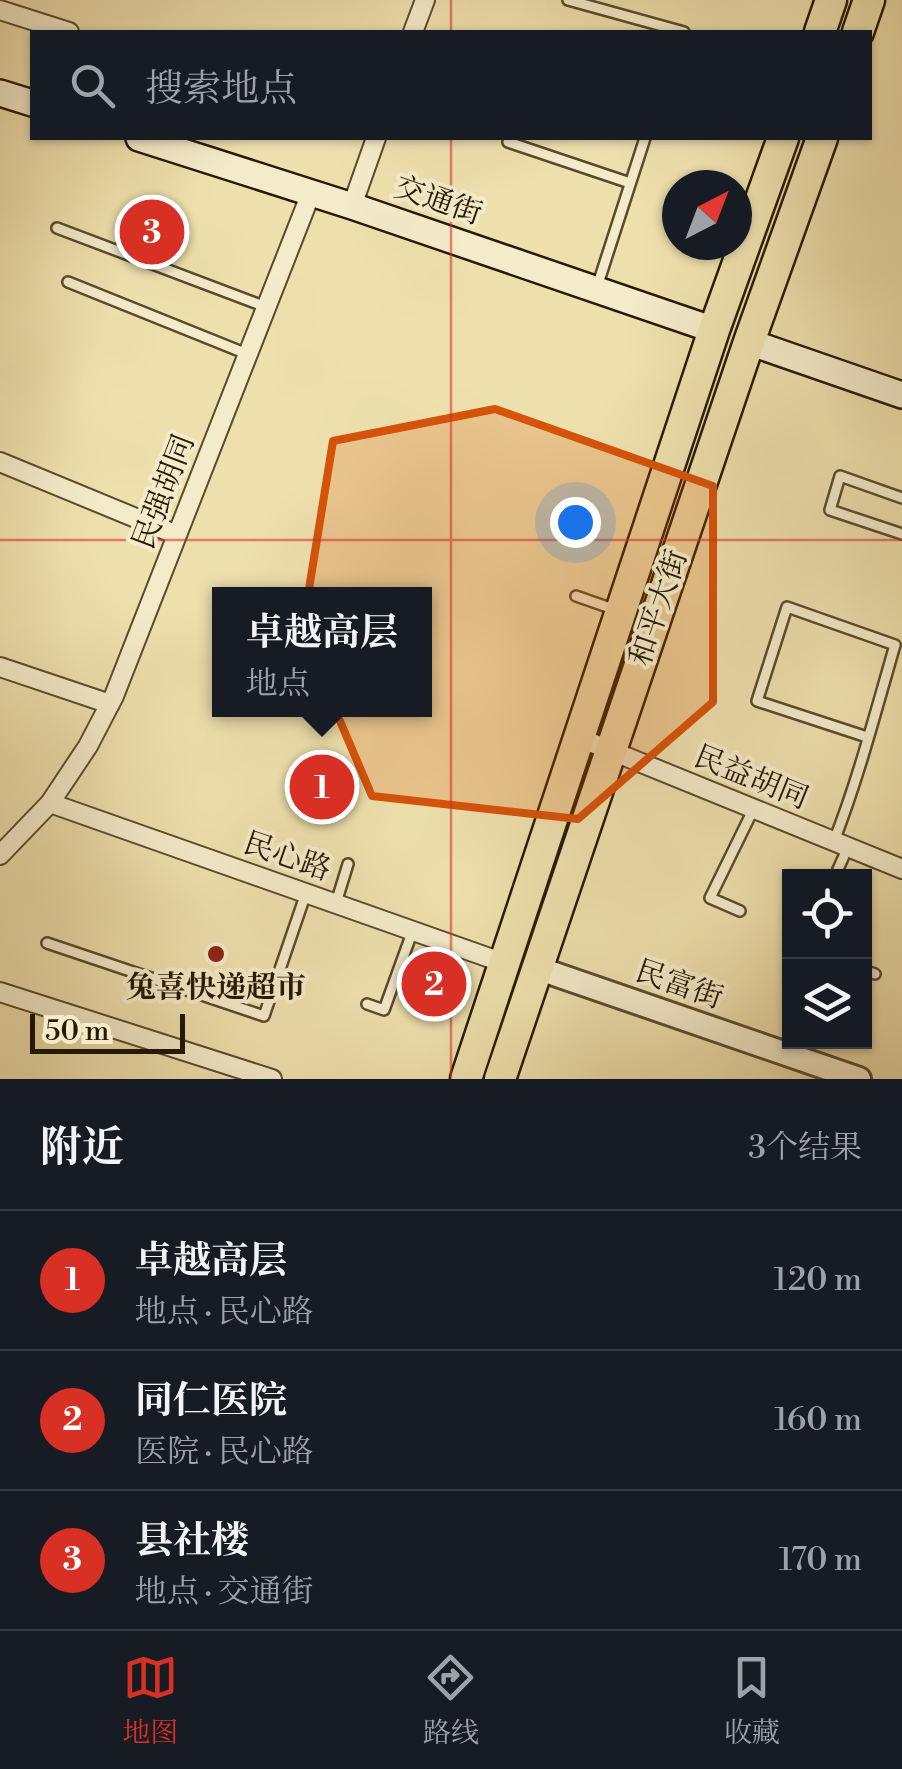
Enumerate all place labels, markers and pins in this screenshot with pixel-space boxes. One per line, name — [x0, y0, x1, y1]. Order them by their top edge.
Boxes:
pin: 3 — [120, 194, 184, 270]
pin: 1 — [290, 750, 354, 824]
marker: 兔喜快递超市 — [205, 943, 227, 965]
pin: 2 — [402, 946, 466, 1022]
place label: 兔喜快递超市 — [126, 969, 306, 1007]

